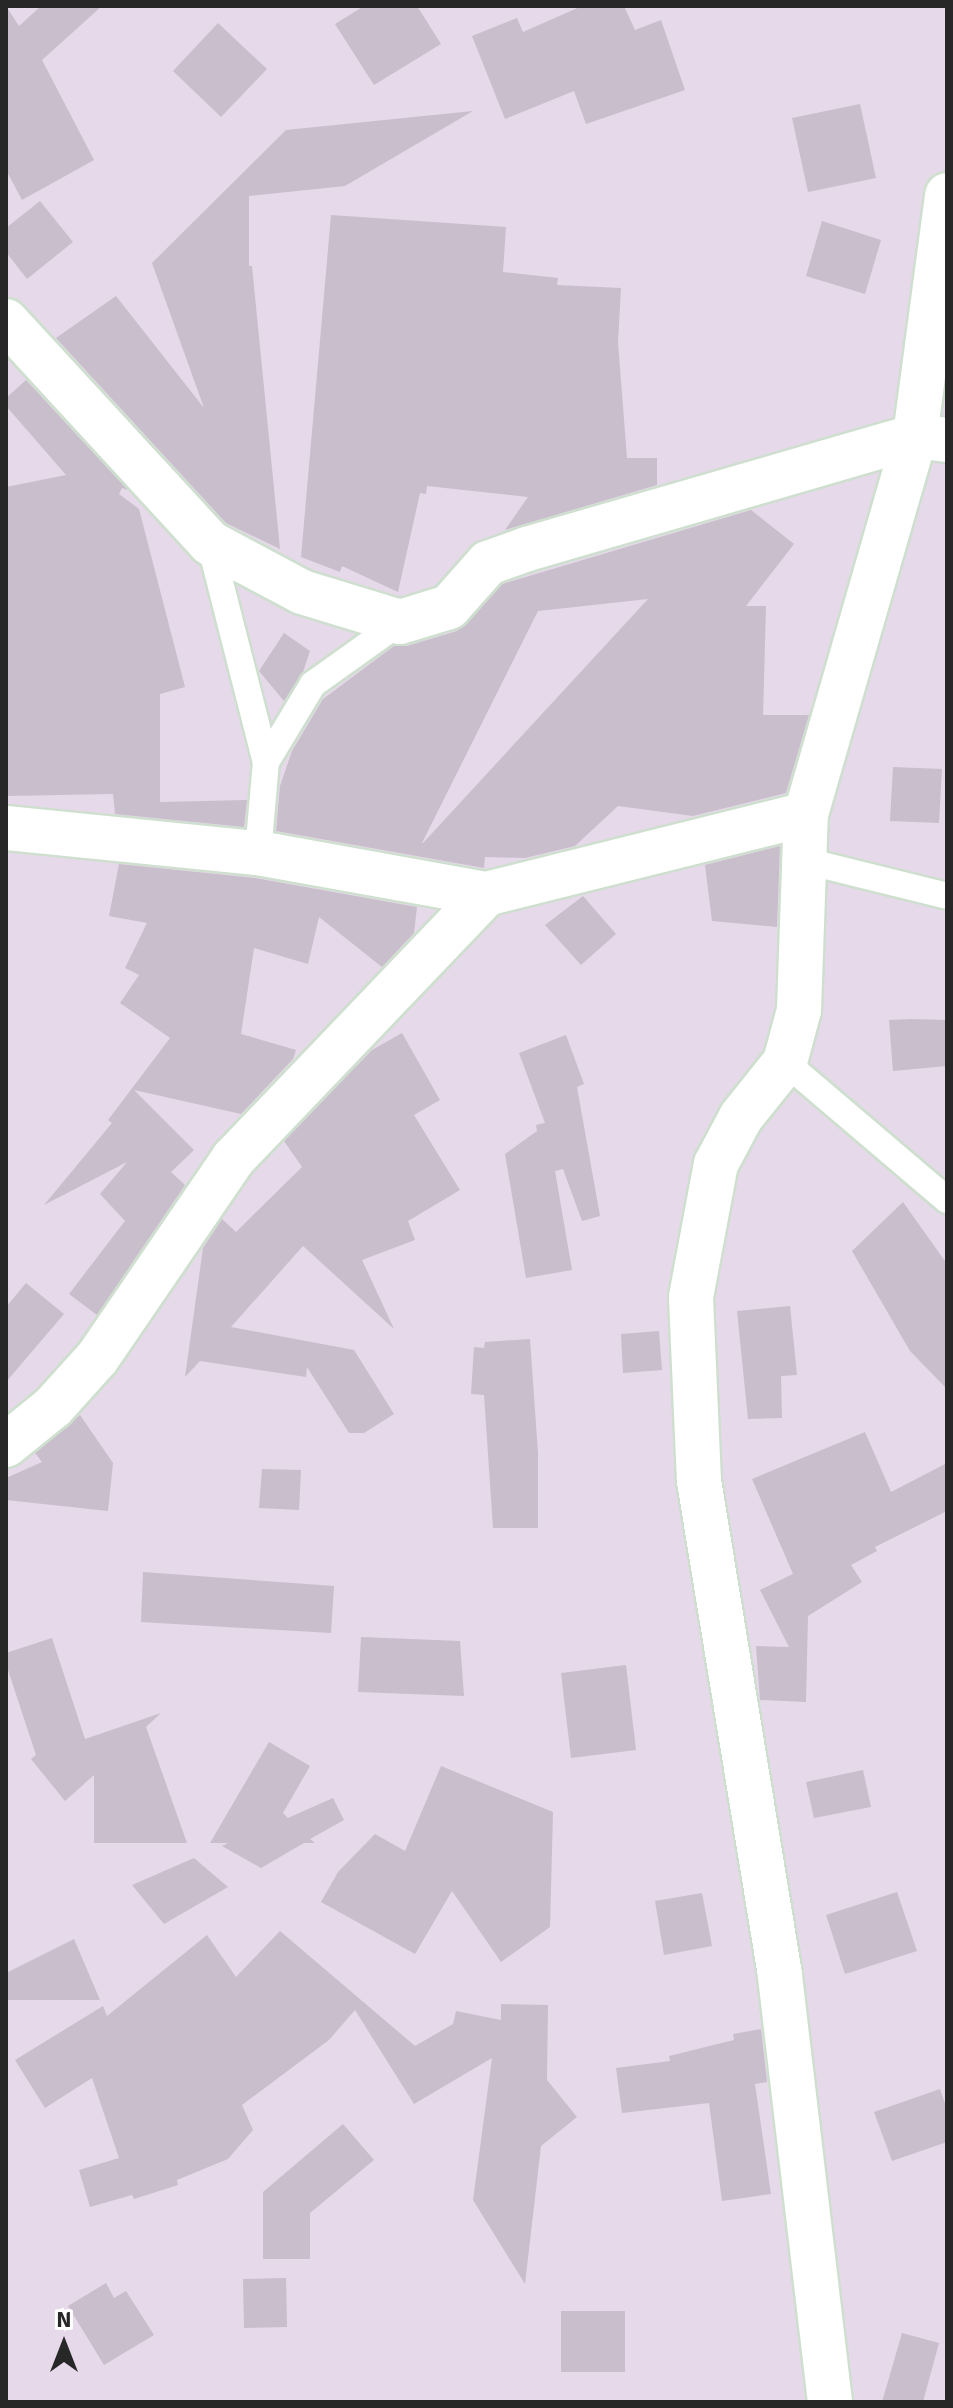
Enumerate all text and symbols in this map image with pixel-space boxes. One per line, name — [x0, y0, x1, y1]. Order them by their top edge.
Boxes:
north arrow — [24, 2304, 104, 2384]
text: N — [56, 2306, 72, 2333]

